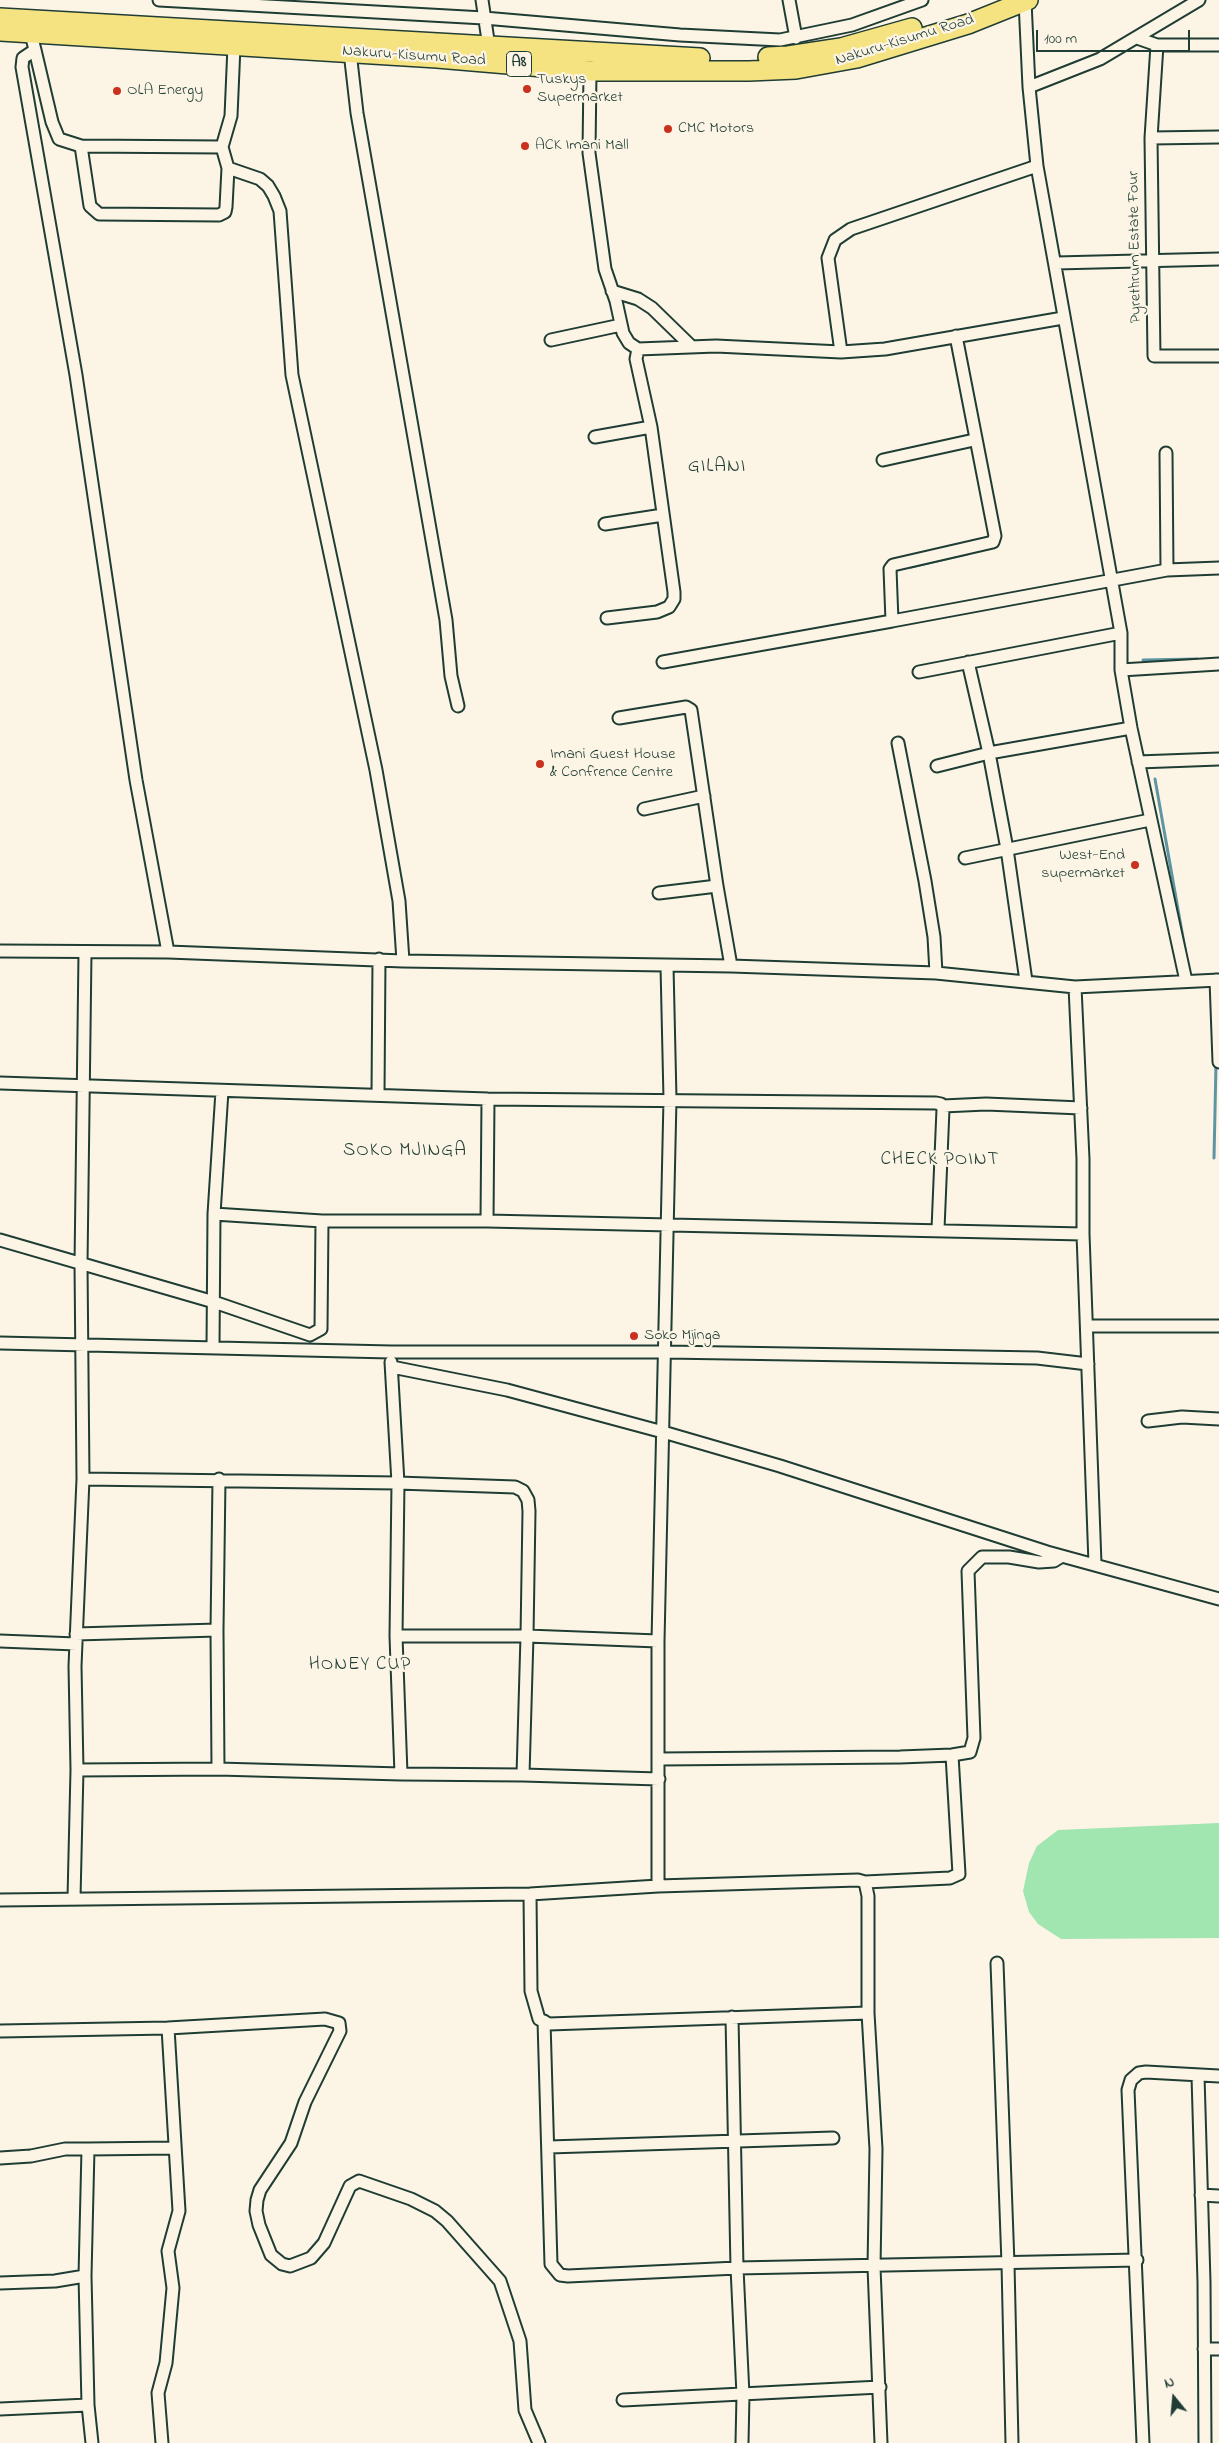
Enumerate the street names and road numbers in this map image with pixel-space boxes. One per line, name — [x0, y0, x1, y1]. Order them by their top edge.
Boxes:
street label: Nakuru-Kisumu Road — [833, 11, 977, 71]
street label: Nakuru-Kisumu Road — [342, 42, 486, 72]
road number: A8 — [506, 52, 532, 76]
street label: Pyrethrum Estate Four — [1125, 171, 1147, 323]

